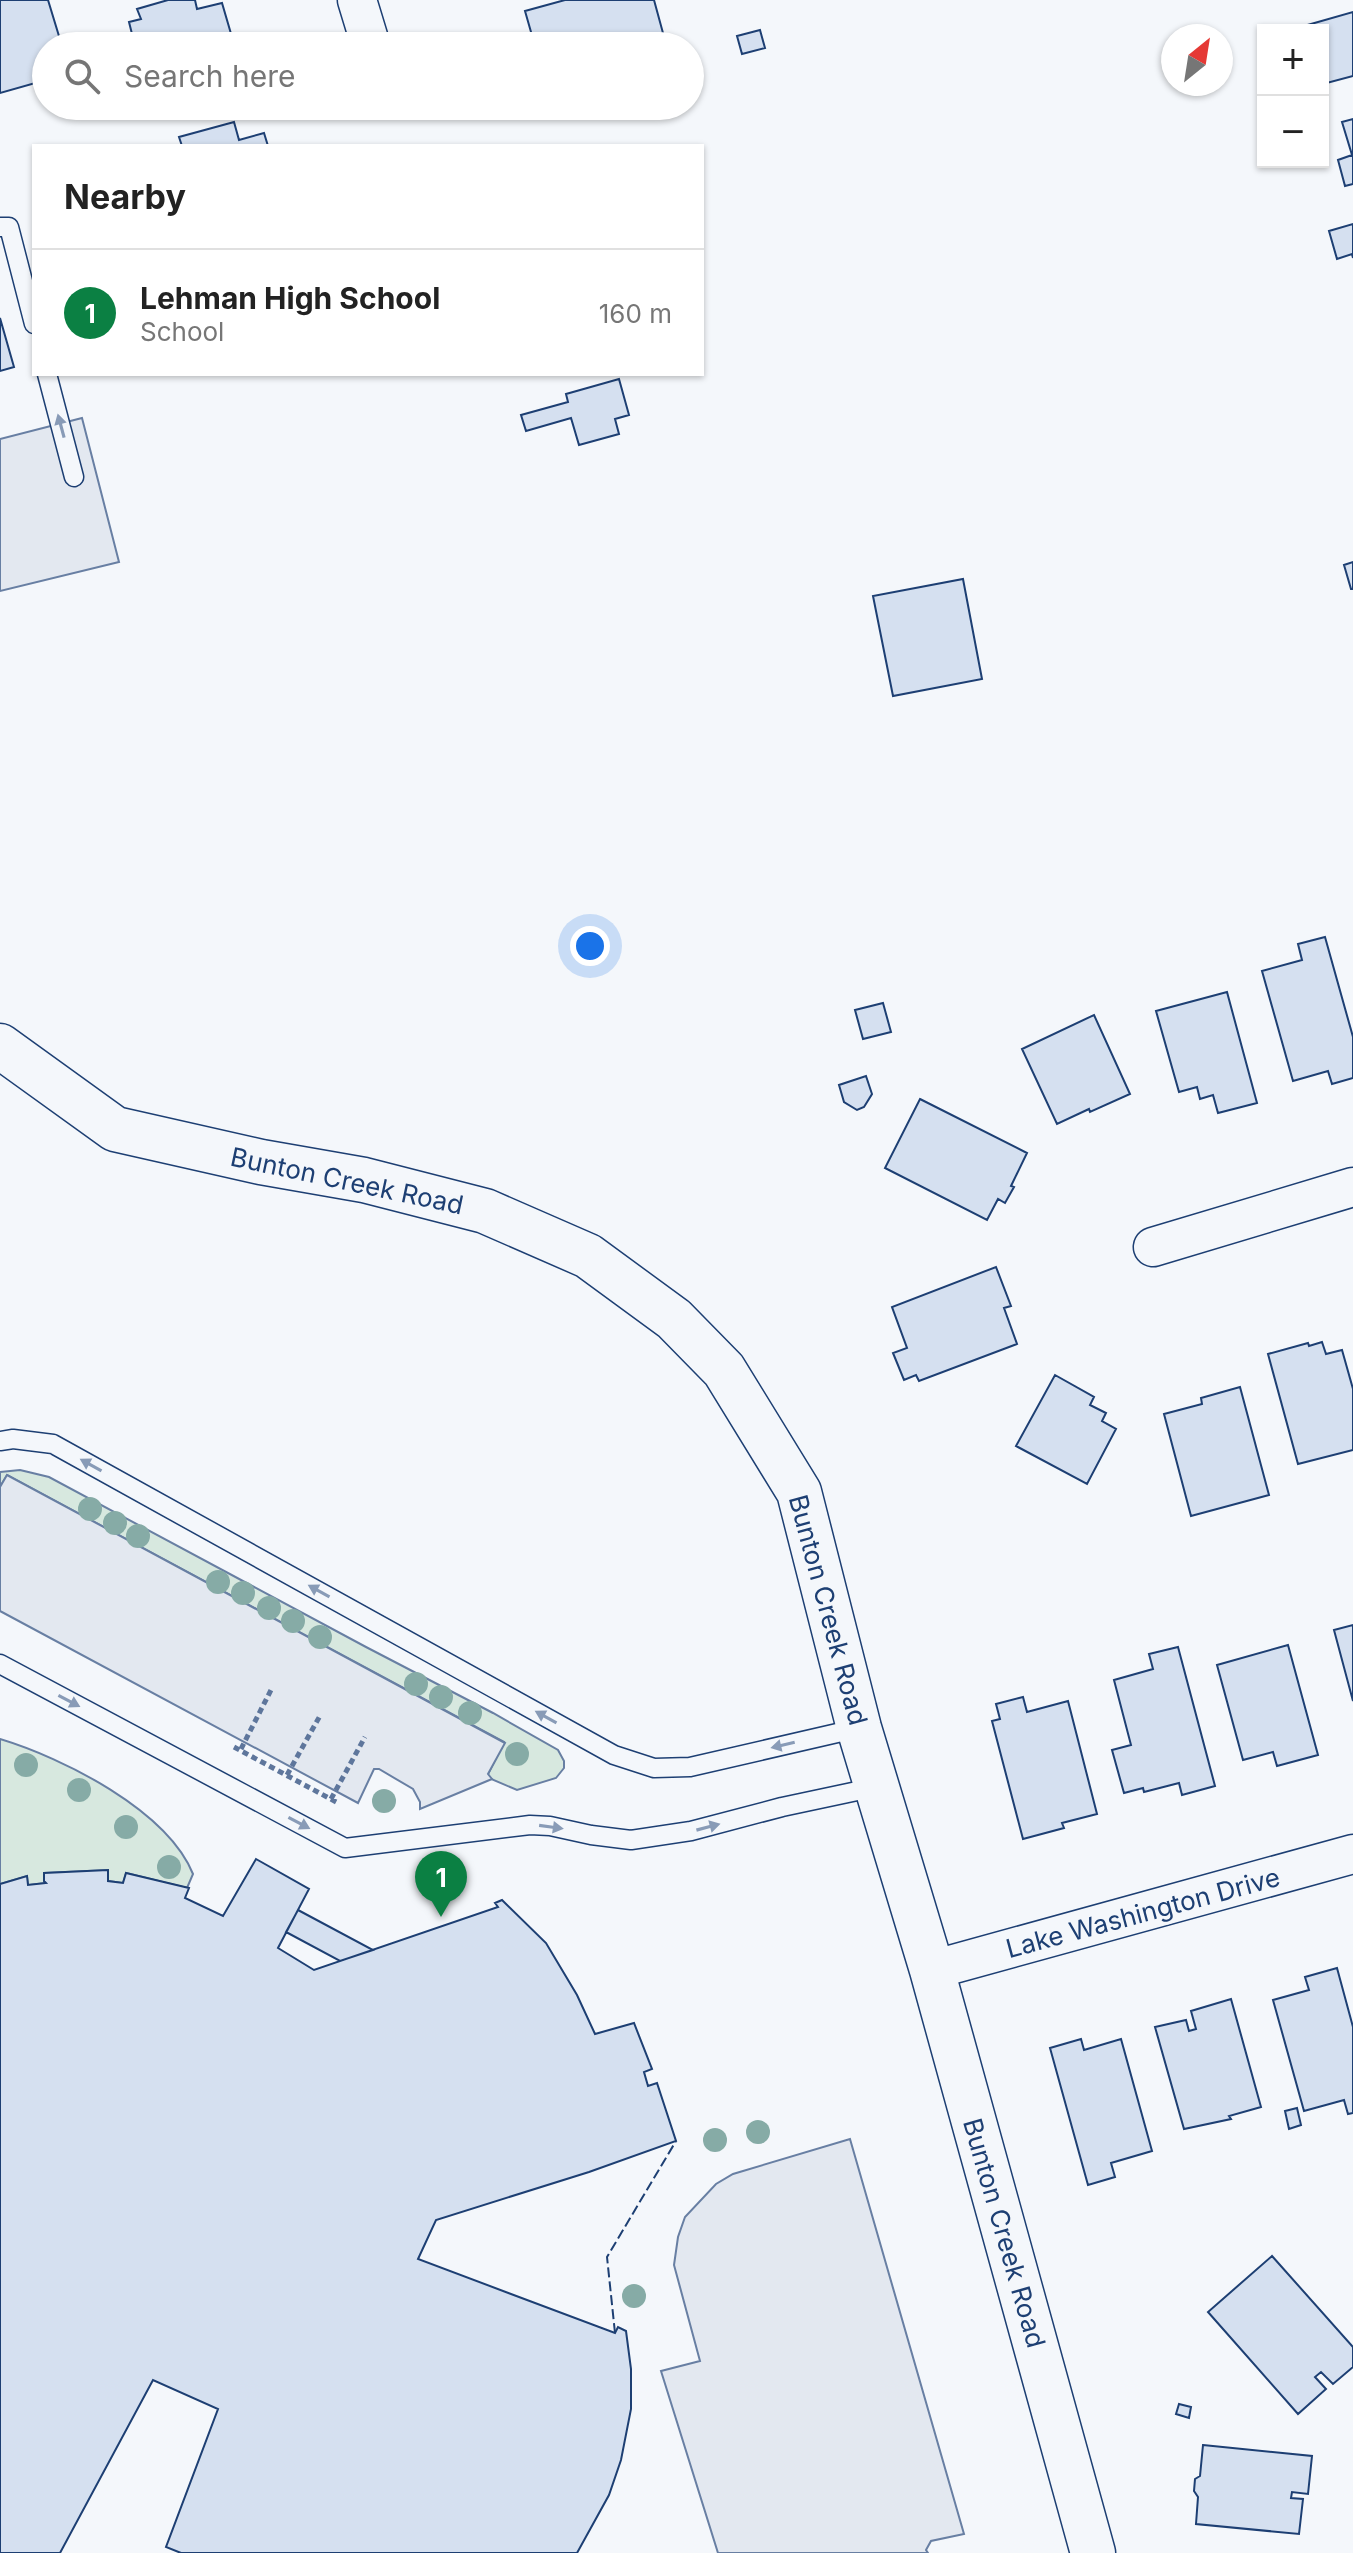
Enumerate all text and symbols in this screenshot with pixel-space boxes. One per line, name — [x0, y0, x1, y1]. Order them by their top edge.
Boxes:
north arrow — [1161, 24, 1233, 96]
map controls — [1257, 24, 1329, 168]
button: + — [1257, 24, 1329, 96]
search box — [32, 32, 704, 120]
icon: search — [60, 54, 104, 98]
text: Search here — [124, 58, 296, 94]
button: − — [1257, 96, 1329, 168]
text: Nearby — [64, 176, 186, 217]
text: Lehman High School — [140, 280, 440, 316]
text: 1 — [84, 298, 96, 329]
text: 160 m — [599, 298, 672, 329]
text: School — [140, 316, 224, 347]
one-way arrow — [54, 413, 66, 438]
your location — [570, 926, 610, 966]
street label: Bunton Creek Road — [228, 1141, 466, 1220]
one-way arrow — [80, 1458, 102, 1472]
street label: Bunton Creek Road — [783, 1491, 874, 1728]
one-way arrow — [307, 1584, 330, 1598]
one-way arrow — [58, 1694, 80, 1708]
one-way arrow — [535, 1710, 557, 1724]
one-way arrow — [771, 1739, 796, 1752]
one-way arrow — [287, 1816, 310, 1830]
one-way arrow — [695, 1820, 720, 1832]
one-way arrow — [539, 1821, 564, 1834]
pin: 1 — [415, 1851, 467, 1917]
street label: Lake Washington Drive — [1003, 1861, 1283, 1964]
street label: Bunton Creek Road — [957, 2115, 1052, 2351]

